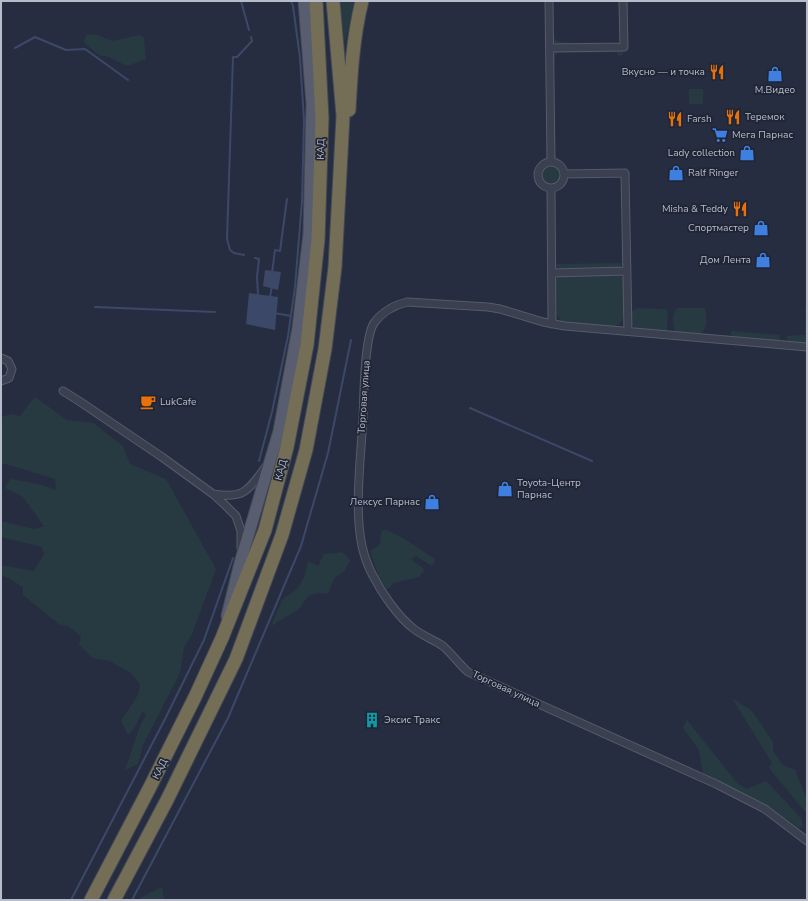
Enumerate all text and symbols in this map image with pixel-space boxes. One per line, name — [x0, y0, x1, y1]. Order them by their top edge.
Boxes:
restaurant icon: Вкусно — и точка — [708, 63, 726, 81]
place label: Вкусно — и точка — [622, 65, 705, 79]
shop icon: М.Видео — [766, 65, 784, 83]
place label: М.Видео — [755, 83, 796, 97]
restaurant icon: Теремок — [724, 108, 742, 126]
restaurant icon: Farsh — [666, 110, 684, 128]
place label: Теремок — [745, 110, 785, 124]
place label: Farsh — [687, 112, 712, 126]
supermarket icon: Мега Парнас — [711, 126, 729, 144]
place label: Мега Парнас — [732, 128, 793, 142]
street label: КАД — [314, 138, 328, 160]
shop icon: Lady collection — [738, 144, 756, 162]
place label: Lady collection — [668, 146, 735, 160]
shop icon: Ralf Ringer — [667, 164, 685, 182]
place label: Ralf Ringer — [688, 166, 739, 180]
restaurant icon: Misha & Teddy — [731, 200, 749, 218]
place label: Misha & Teddy — [662, 202, 729, 216]
shop icon: Спортмастер — [752, 219, 770, 237]
place label: Спортмастер — [688, 221, 749, 235]
shop icon: Дом Лента — [754, 251, 772, 269]
place label: Дом Лента — [700, 253, 751, 267]
street label: Торговая улица — [354, 360, 374, 434]
cafe icon: LukCafe — [139, 393, 157, 411]
place label: LukCafe — [160, 395, 196, 409]
street label: КАД — [271, 458, 291, 482]
place label: Toyota-Центр Парнас — [517, 476, 581, 502]
shop icon: Toyota-Центр Парнас — [496, 480, 514, 498]
shop icon: Лексус Парнас — [423, 493, 441, 511]
place label: Лексус Парнас — [350, 495, 420, 509]
street label: Торговая улица — [470, 667, 542, 711]
building icon: Эксис Тракс — [363, 711, 381, 729]
place label: Эксис Тракс — [384, 713, 441, 727]
street label: КАД — [149, 756, 171, 782]

